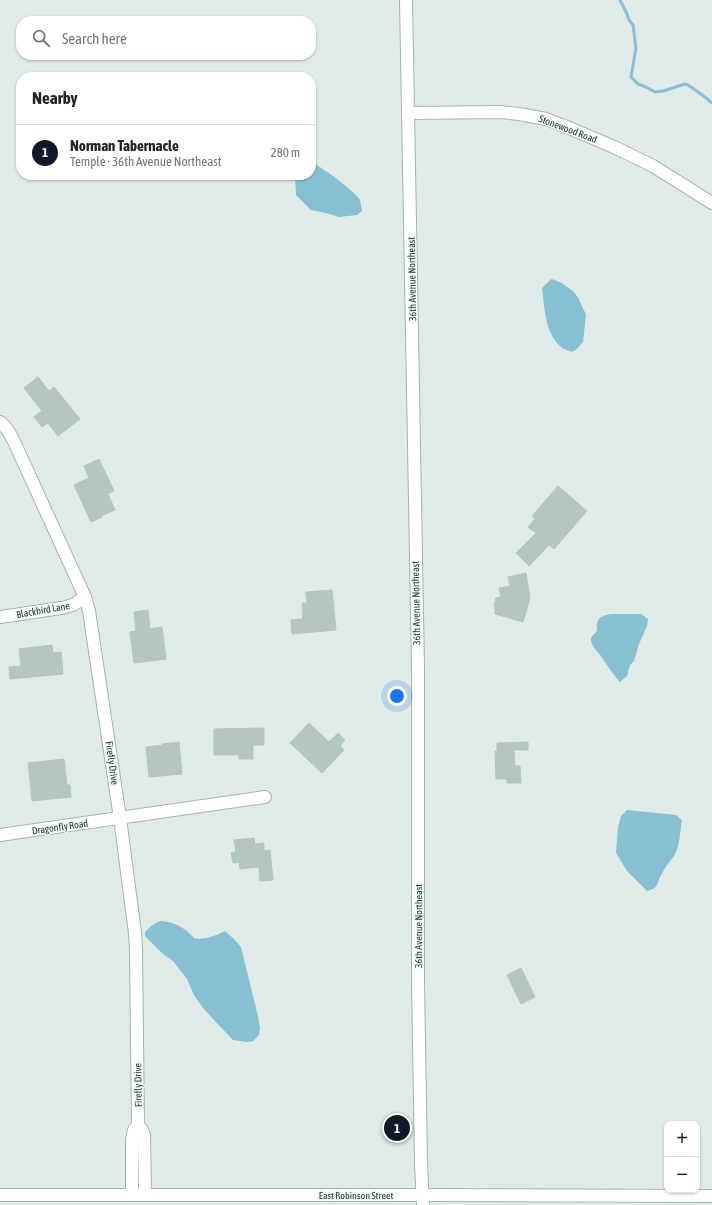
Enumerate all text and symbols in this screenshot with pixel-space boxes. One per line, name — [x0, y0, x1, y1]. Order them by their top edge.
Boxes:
search box — [16, 16, 316, 60]
icon: search — [30, 27, 52, 49]
text: Search here — [62, 30, 127, 47]
text: Nearby — [32, 88, 78, 108]
street label: Stonewood Road — [537, 113, 599, 145]
text: Norman Tabernacle — [70, 137, 179, 154]
text: 1 — [42, 145, 48, 160]
text: 280 m — [271, 145, 300, 160]
text: Temple · 36th Avenue Northeast — [70, 154, 222, 169]
street label: 36th Avenue Northeast — [406, 237, 418, 321]
street label: 36th Avenue Northeast — [410, 561, 422, 645]
street label: Blackbird Lane — [15, 600, 71, 620]
your location — [387, 686, 407, 706]
street label: Firefly Drive — [103, 740, 121, 786]
street label: Dragonfly Road — [31, 818, 89, 836]
street label: 36th Avenue Northeast — [413, 884, 424, 968]
street label: Firefly Drive — [132, 1062, 144, 1107]
pin: 1 — [384, 1113, 410, 1143]
map controls — [664, 1121, 700, 1193]
button: + — [664, 1121, 700, 1157]
button: − — [664, 1157, 700, 1193]
street label: East Robinson Street — [319, 1190, 393, 1201]

